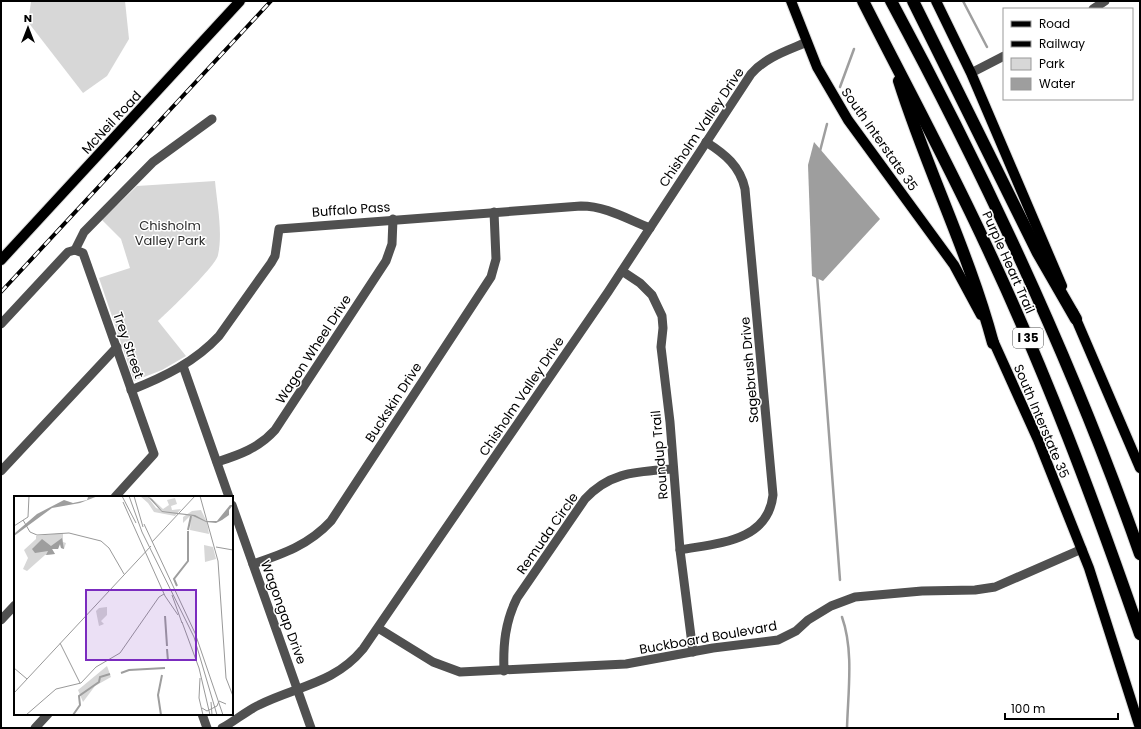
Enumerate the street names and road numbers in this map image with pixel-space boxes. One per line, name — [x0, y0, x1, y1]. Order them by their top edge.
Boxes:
street label: Chisholm Valley Drive — [654, 64, 749, 191]
street label: South Interstate 35 — [837, 84, 922, 195]
street label: McNeil Road — [77, 87, 146, 158]
street label: Buffalo Pass — [311, 197, 391, 222]
street label: Purple Heart Trail — [977, 208, 1040, 316]
street label: Wagon Wheel Drive — [271, 291, 356, 408]
street label: Trey Street — [108, 310, 149, 381]
street label: Sagebrush Drive — [735, 316, 764, 424]
road number: I 35 — [1013, 328, 1043, 348]
street label: Chisholm Valley Drive — [474, 333, 569, 460]
street label: Buckskin Drive — [360, 359, 426, 446]
street label: South Interstate 35 — [1009, 361, 1074, 481]
street label: Roundup Trail — [646, 410, 673, 500]
street label: Remuda Circle — [512, 489, 583, 578]
street label: Wagongap Drive — [256, 558, 311, 667]
street label: Buckboard Boulevard — [638, 616, 778, 659]

